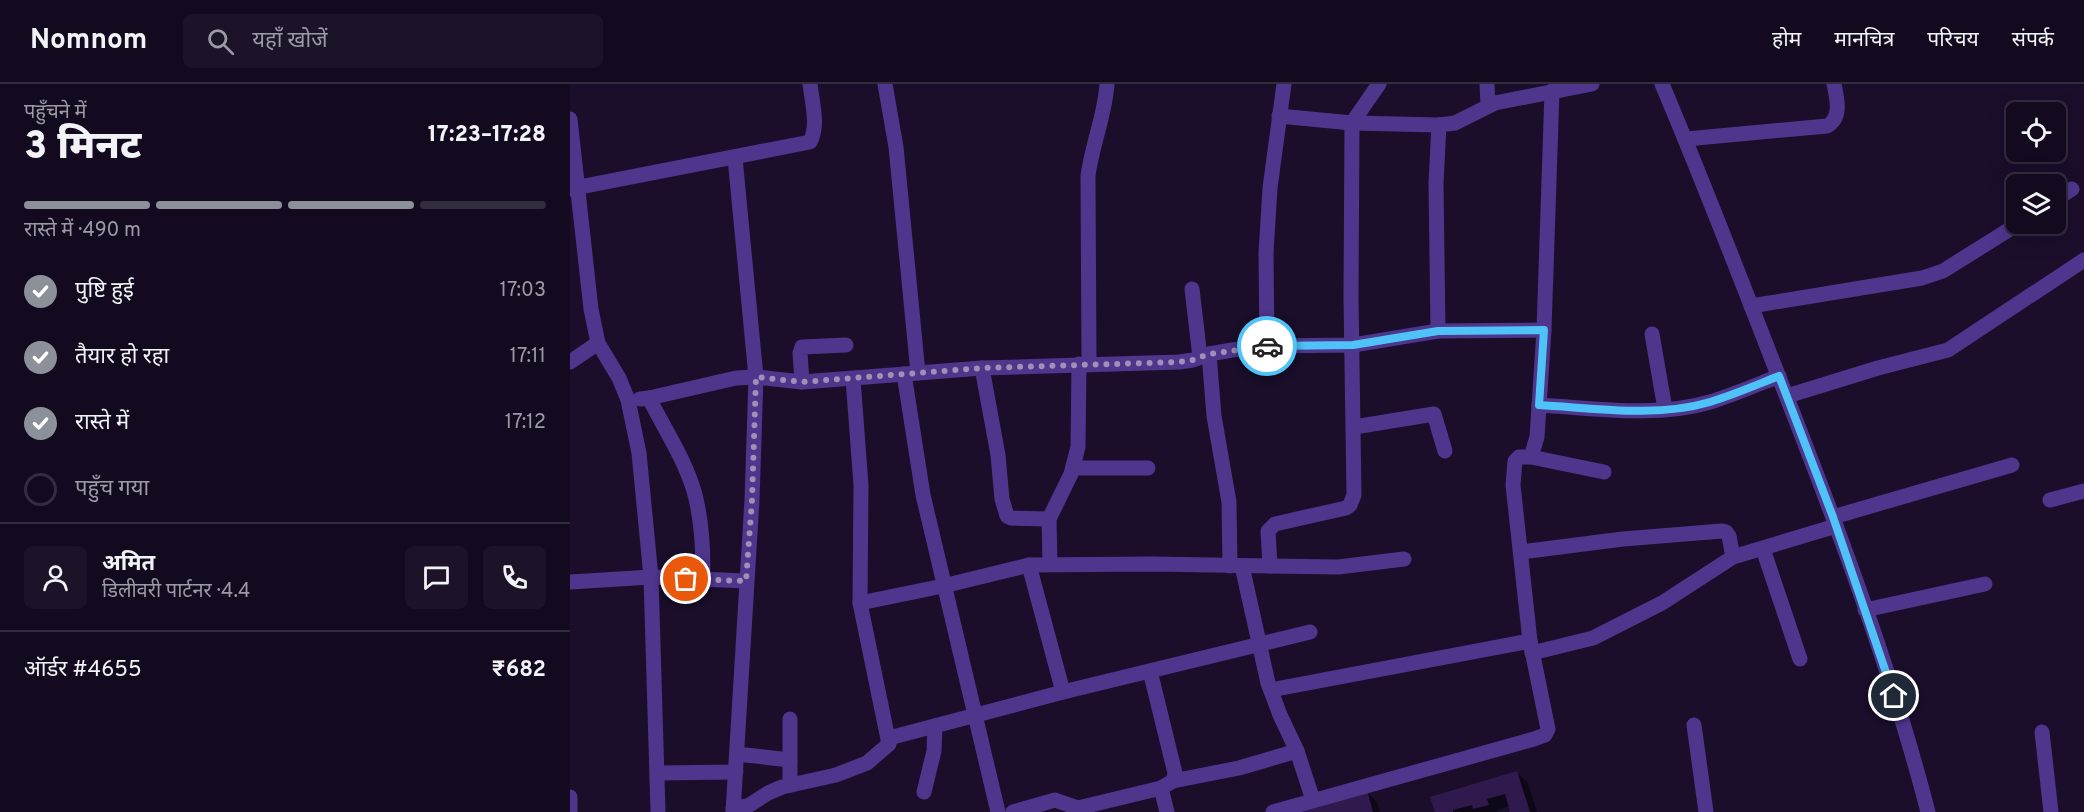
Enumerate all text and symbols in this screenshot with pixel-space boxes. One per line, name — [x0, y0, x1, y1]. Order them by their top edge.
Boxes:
search box — [183, 14, 603, 68]
text: Nomnom — [30, 23, 147, 59]
icon: search — [204, 25, 237, 58]
text: होम — [1772, 27, 1801, 54]
text: मानचित्र — [1834, 27, 1894, 54]
text: परिचय — [1927, 27, 1979, 54]
text: संपर्क — [2012, 27, 2054, 54]
text: यहाँ खोजें — [252, 28, 328, 55]
text: पहुँचने में — [24, 100, 86, 126]
map controls — [2006, 102, 2066, 234]
button: locate — [2006, 102, 2066, 162]
text: 17:23–17:28 — [428, 122, 546, 149]
text: 3 मिनट — [24, 124, 141, 173]
button: layers — [2006, 174, 2066, 234]
text: रास्ते में · 490 m — [24, 218, 141, 244]
icon: check — [24, 275, 57, 308]
text: पुष्टि हुई — [75, 278, 134, 305]
text: 17:03 — [500, 278, 546, 304]
courier — [1237, 316, 1297, 376]
icon: car — [1251, 330, 1284, 363]
icon: check — [24, 341, 57, 374]
text: तैयार हो रहा — [75, 344, 169, 371]
text: 17:11 — [510, 344, 546, 370]
icon: check — [24, 407, 57, 440]
text: रास्ते में — [75, 410, 129, 437]
text: 17:12 — [505, 410, 546, 436]
text: पहुँच गया — [75, 476, 149, 503]
button: person — [24, 546, 87, 609]
button: chat — [405, 546, 468, 609]
button: phone — [483, 546, 546, 609]
text: अमित — [102, 551, 155, 578]
pin — [660, 553, 711, 604]
icon: bag — [669, 562, 702, 595]
text: डिलीवरी पार्टनर · 4.4 — [102, 579, 250, 605]
text: ऑर्डर #4655 — [24, 657, 142, 684]
text: ₹682 — [491, 657, 546, 684]
pin — [1868, 670, 1919, 721]
icon: home — [1877, 679, 1910, 712]

